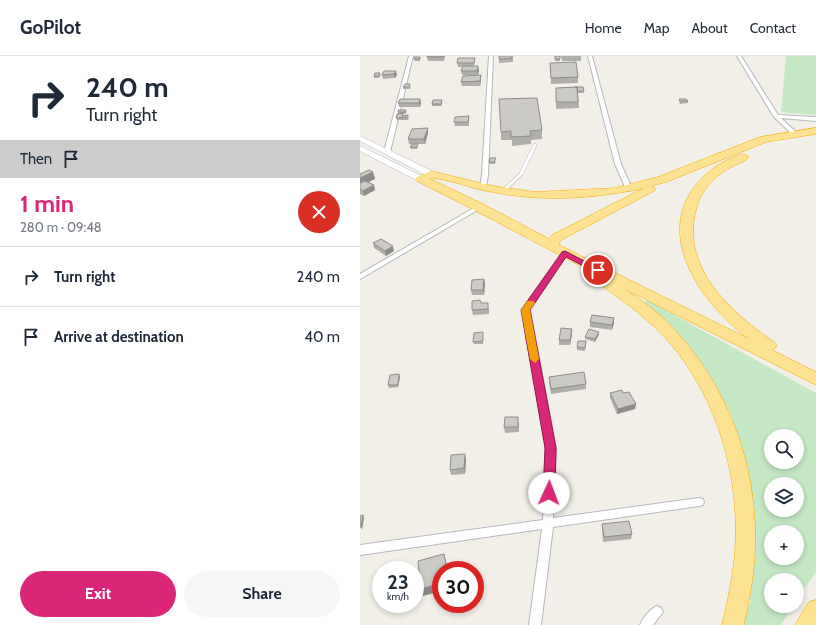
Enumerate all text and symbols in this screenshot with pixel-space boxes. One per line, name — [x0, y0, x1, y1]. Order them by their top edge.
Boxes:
text: GoPilot — [20, 16, 81, 39]
text: Home — [585, 19, 622, 37]
text: Map — [644, 19, 669, 37]
text: About — [691, 19, 728, 37]
text: Contact — [750, 19, 796, 37]
text: 240 m — [86, 70, 169, 104]
icon: right — [20, 72, 72, 124]
text: Turn right — [86, 104, 157, 126]
icon: arrive — [60, 148, 82, 170]
text: Then — [20, 150, 52, 168]
text: 1 min — [20, 189, 74, 218]
button: close — [298, 191, 340, 233]
text: 280 m · 09:48 — [20, 219, 102, 235]
pin — [581, 253, 615, 287]
icon: arrive — [587, 259, 609, 281]
icon: right — [20, 266, 42, 288]
text: Turn right — [54, 268, 115, 286]
text: 240 m — [296, 268, 340, 286]
icon: arrive — [20, 326, 42, 348]
text: Arrive at destination — [54, 328, 184, 346]
text: 40 m — [304, 328, 340, 346]
map controls — [764, 429, 804, 613]
button: search — [764, 429, 804, 469]
position arrow — [528, 472, 570, 514]
button: layers — [764, 477, 804, 517]
button: + — [764, 525, 804, 565]
speed limit sign: 30 — [432, 561, 484, 613]
text: 23 — [387, 570, 409, 594]
button: Exit — [20, 571, 176, 617]
button: Share — [184, 571, 340, 617]
button: − — [764, 573, 804, 613]
text: km/h — [387, 590, 409, 603]

